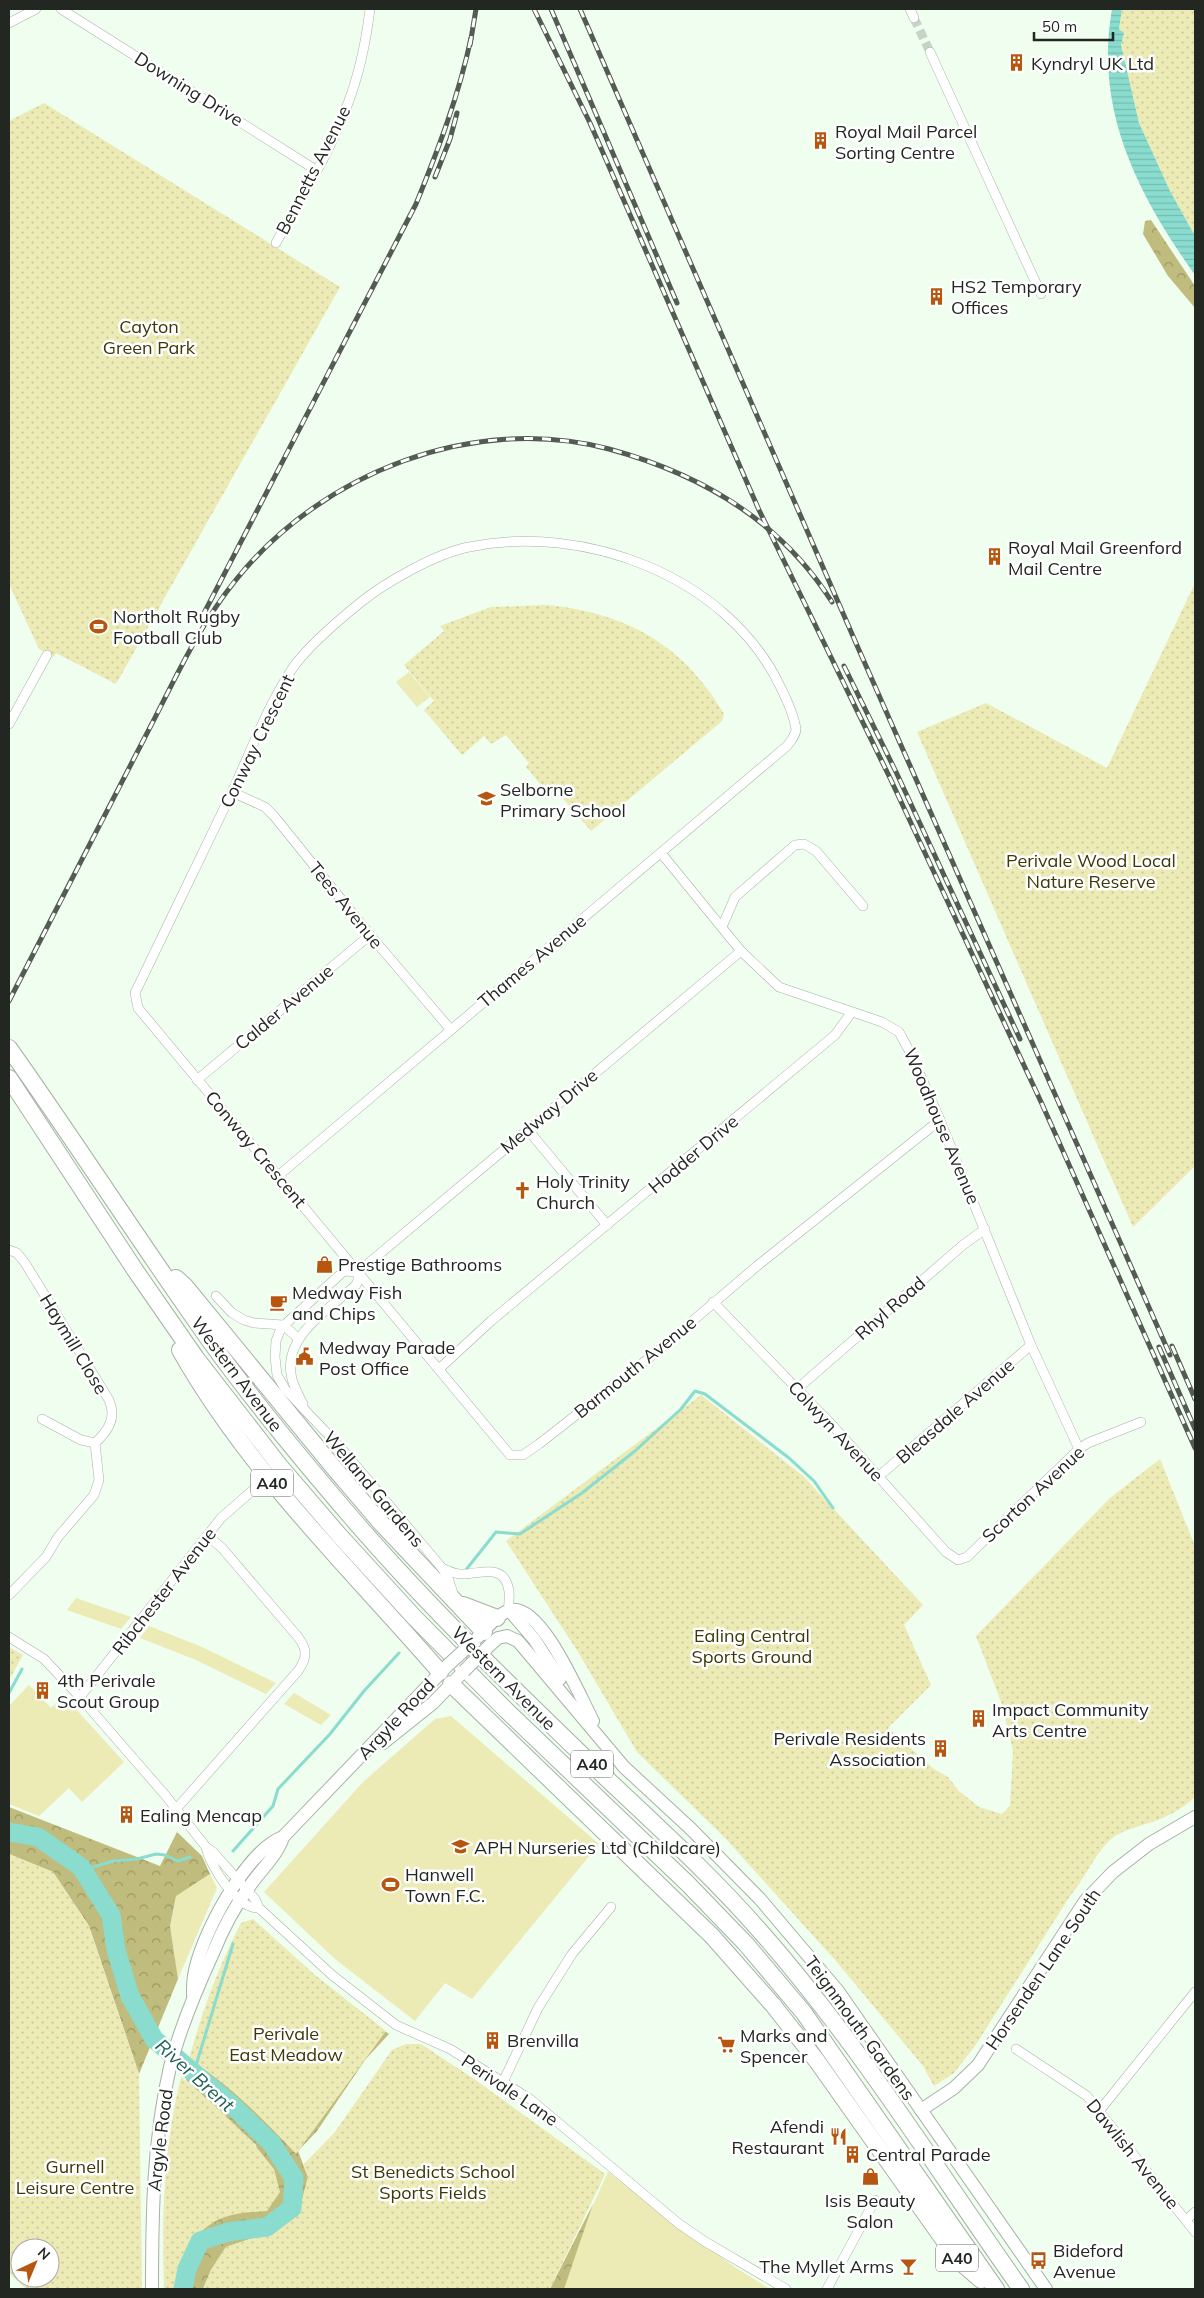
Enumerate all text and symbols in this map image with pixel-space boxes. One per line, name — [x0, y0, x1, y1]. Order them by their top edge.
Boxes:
scale bar — [1034, 10, 1113, 42]
text: 50 m — [1042, 17, 1077, 36]
street label: Downing Drive — [130, 46, 248, 132]
place label: Kyndryl UK Ltd — [1031, 52, 1154, 75]
building icon: Kyndryl UK Ltd — [1007, 53, 1027, 73]
street label: Bennetts Avenue — [271, 102, 355, 238]
place label: Royal Mail Parcel Sorting Centre — [835, 120, 977, 164]
building icon: Royal Mail Parcel Sorting Centre — [811, 131, 831, 151]
place label: HS2 Temporary Offices — [951, 275, 1082, 319]
building icon: HS2 Temporary Offices — [927, 286, 947, 306]
park label: Cayton Green Park — [103, 315, 196, 359]
place label: Royal Mail Greenford Mail Centre — [1008, 536, 1182, 580]
building icon: Royal Mail Greenford Mail Centre — [984, 547, 1004, 567]
place label: Northolt Rugby Football Club — [113, 605, 241, 649]
sports icon: Northolt Rugby Football Club — [89, 616, 109, 636]
street label: Conway Crescent — [215, 670, 299, 812]
place label: Selborne Primary School — [500, 778, 626, 822]
school or university icon: Selborne Primary School — [476, 789, 496, 809]
park label: Perivale Wood Local Nature Reserve — [1006, 849, 1176, 893]
street label: Tees Avenue — [304, 857, 388, 953]
street label: Thames Avenue — [473, 909, 591, 1013]
street label: Calder Avenue — [230, 959, 338, 1055]
street label: Woodhouse Avenue — [899, 1044, 985, 1208]
street label: Medway Drive — [496, 1064, 602, 1158]
street label: Conway Crescent — [200, 1086, 312, 1212]
street label: Hodder Drive — [643, 1110, 743, 1198]
place label: Holy Trinity Church — [536, 1170, 630, 1214]
church icon: Holy Trinity Church — [512, 1181, 532, 1201]
place label: Prestige Bathrooms — [338, 1253, 502, 1276]
shop icon: Prestige Bathrooms — [314, 1254, 334, 1274]
street label: Rhyl Road — [850, 1271, 930, 1345]
place label: Medway Fish and Chips — [292, 1281, 402, 1325]
street label: Haymill Close — [35, 1290, 113, 1398]
cafe icon: Medway Fish and Chips — [268, 1292, 288, 1312]
street label: Barmouth Avenue — [569, 1311, 701, 1423]
street label: Western Avenue — [186, 1312, 288, 1436]
place label: Medway Parade Post Office — [319, 1336, 455, 1380]
public building icon: Medway Parade Post Office — [295, 1347, 315, 1367]
street label: Bleasdale Avenue — [891, 1353, 1019, 1469]
street label: Colwyn Avenue — [783, 1376, 889, 1486]
street label: Welland Gardens — [319, 1426, 429, 1552]
street label: Scorton Avenue — [977, 1441, 1089, 1547]
road number: A40 — [251, 1470, 293, 1496]
street label: Ribchester Avenue — [107, 1523, 221, 1659]
street label: Western Avenue — [447, 1621, 561, 1735]
park label: Ealing Central Sports Ground — [692, 1624, 812, 1668]
place label: 4th Perivale Scout Group — [57, 1669, 160, 1713]
street label: Argyle Road — [352, 1674, 440, 1764]
building icon: 4th Perivale Scout Group — [33, 1680, 53, 1700]
place label: Impact Community Arts Centre — [992, 1698, 1149, 1742]
building icon: Impact Community Arts Centre — [968, 1709, 988, 1729]
place label: Perivale Residents Association — [774, 1727, 926, 1771]
building icon: Perivale Residents Association — [930, 1738, 950, 1758]
road number: A40 — [571, 1750, 613, 1778]
place label: Ealing Mencap — [140, 1804, 262, 1827]
building icon: Ealing Mencap — [116, 1805, 136, 1825]
place label: APH Nurseries Ltd (Childcare) — [474, 1836, 721, 1859]
school or university icon: APH Nurseries Ltd (Childcare) — [450, 1837, 470, 1857]
place label: Hanwell Town F.C. — [405, 1863, 485, 1907]
sports icon: Hanwell Town F.C. — [381, 1874, 401, 1894]
street label: Horsenden Lane South — [980, 1884, 1106, 2054]
street label: Teignmouth Gardens — [800, 1951, 920, 2105]
park label: Perivale East Meadow — [229, 2022, 343, 2066]
place label: Marks and Spencer — [740, 2024, 828, 2068]
place label: Brenvilla — [507, 2029, 579, 2052]
building icon: Brenvilla — [483, 2030, 503, 2050]
water label: River Brent — [151, 2033, 240, 2117]
supermarket icon: Marks and Spencer — [716, 2035, 736, 2055]
street label: Perivale Lane — [457, 2049, 563, 2131]
street label: Argyle Road — [142, 2087, 178, 2193]
street label: Dawlish Avenue — [1082, 2094, 1184, 2214]
place label: Afendi Restaurant — [732, 2115, 824, 2159]
restaurant icon: Afendi Restaurant — [828, 2126, 848, 2146]
place label: Central Parade — [866, 2143, 990, 2166]
building icon: Central Parade — [842, 2144, 862, 2164]
park label: Gurnell Leisure Centre — [16, 2155, 134, 2199]
park label: St Benedicts School Sports Fields — [351, 2160, 515, 2204]
shop icon: Isis Beauty Salon — [860, 2167, 880, 2187]
place label: Isis Beauty Salon — [825, 2189, 916, 2233]
north arrow — [10, 2238, 60, 2288]
place label: Bideford Avenue — [1053, 2239, 1123, 2283]
text: N — [34, 2244, 54, 2264]
road number: A40 — [936, 2244, 978, 2272]
bus stop icon: Bideford Avenue — [1029, 2250, 1049, 2270]
place label: The Myllet Arms — [759, 2255, 894, 2278]
bar icon: The Myllet Arms — [898, 2256, 918, 2276]

